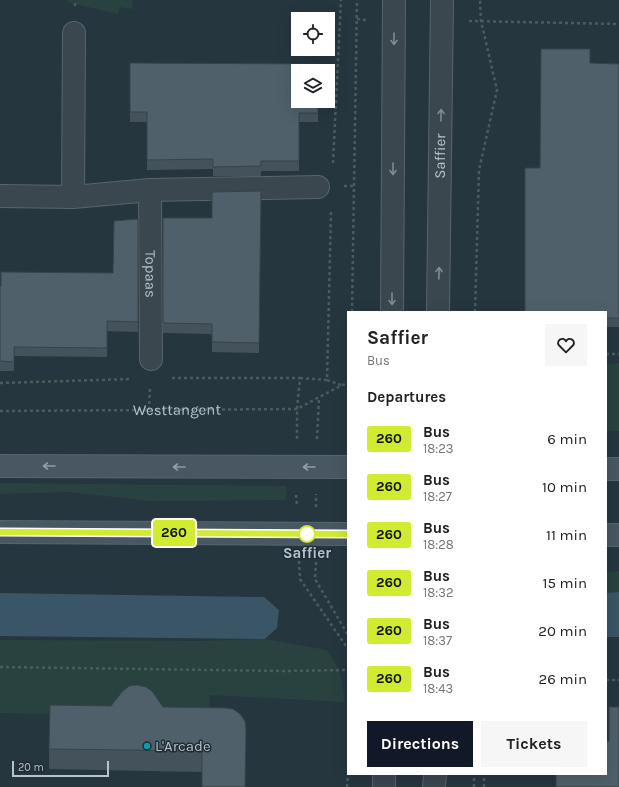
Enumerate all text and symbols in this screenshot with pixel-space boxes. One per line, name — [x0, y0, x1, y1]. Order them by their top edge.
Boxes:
map controls — [291, 12, 335, 108]
button: locate — [291, 12, 335, 56]
one-way arrow — [390, 32, 398, 45]
button: layers — [291, 64, 335, 108]
one-way arrow — [437, 109, 445, 122]
street label: Saffier — [431, 133, 449, 179]
one-way arrow — [389, 162, 397, 175]
street label: Topaas — [141, 250, 160, 298]
one-way arrow — [435, 267, 443, 280]
one-way arrow — [388, 292, 396, 305]
button: heart — [545, 324, 587, 366]
text: Saffier — [367, 327, 428, 349]
text: Bus — [367, 353, 390, 368]
text: Departures — [367, 388, 446, 406]
street label: Westtangent — [133, 401, 221, 419]
text: Bus — [423, 423, 450, 441]
text: 260 — [376, 430, 402, 447]
text: 6 min — [547, 430, 587, 448]
text: 18:23 — [423, 441, 454, 456]
one-way arrow — [43, 462, 56, 470]
one-way arrow — [173, 463, 186, 471]
one-way arrow — [303, 463, 316, 471]
text: Bus — [423, 471, 450, 489]
text: 260 — [376, 478, 402, 495]
text: 10 min — [542, 478, 587, 496]
text: 18:27 — [423, 489, 452, 504]
text: Bus — [423, 519, 450, 537]
line badge: 260 — [151, 520, 197, 546]
text: 260 — [161, 524, 187, 541]
marker: Saffier — [298, 525, 316, 543]
text: 260 — [376, 526, 402, 543]
text: 11 min — [546, 526, 587, 544]
text: 18:28 — [423, 537, 454, 552]
place label: Saffier — [283, 544, 331, 562]
text: Bus — [423, 567, 450, 585]
text: 260 — [376, 574, 402, 591]
text: 15 min — [542, 574, 587, 592]
text: 18:32 — [423, 585, 454, 600]
text: Bus — [423, 615, 450, 633]
text: 260 — [376, 622, 402, 639]
text: 20 min — [538, 622, 587, 640]
text: 18:37 — [423, 633, 452, 648]
text: Bus — [423, 663, 450, 681]
text: 260 — [376, 670, 402, 687]
text: 26 min — [539, 670, 587, 688]
text: 18:43 — [423, 681, 453, 696]
button: Directions — [367, 721, 473, 767]
button: Tickets — [481, 721, 587, 767]
place label: L'Arcade — [155, 737, 211, 755]
marker: L'Arcade — [142, 741, 152, 751]
scale bar — [12, 759, 109, 778]
text: 20 m — [18, 761, 44, 774]

